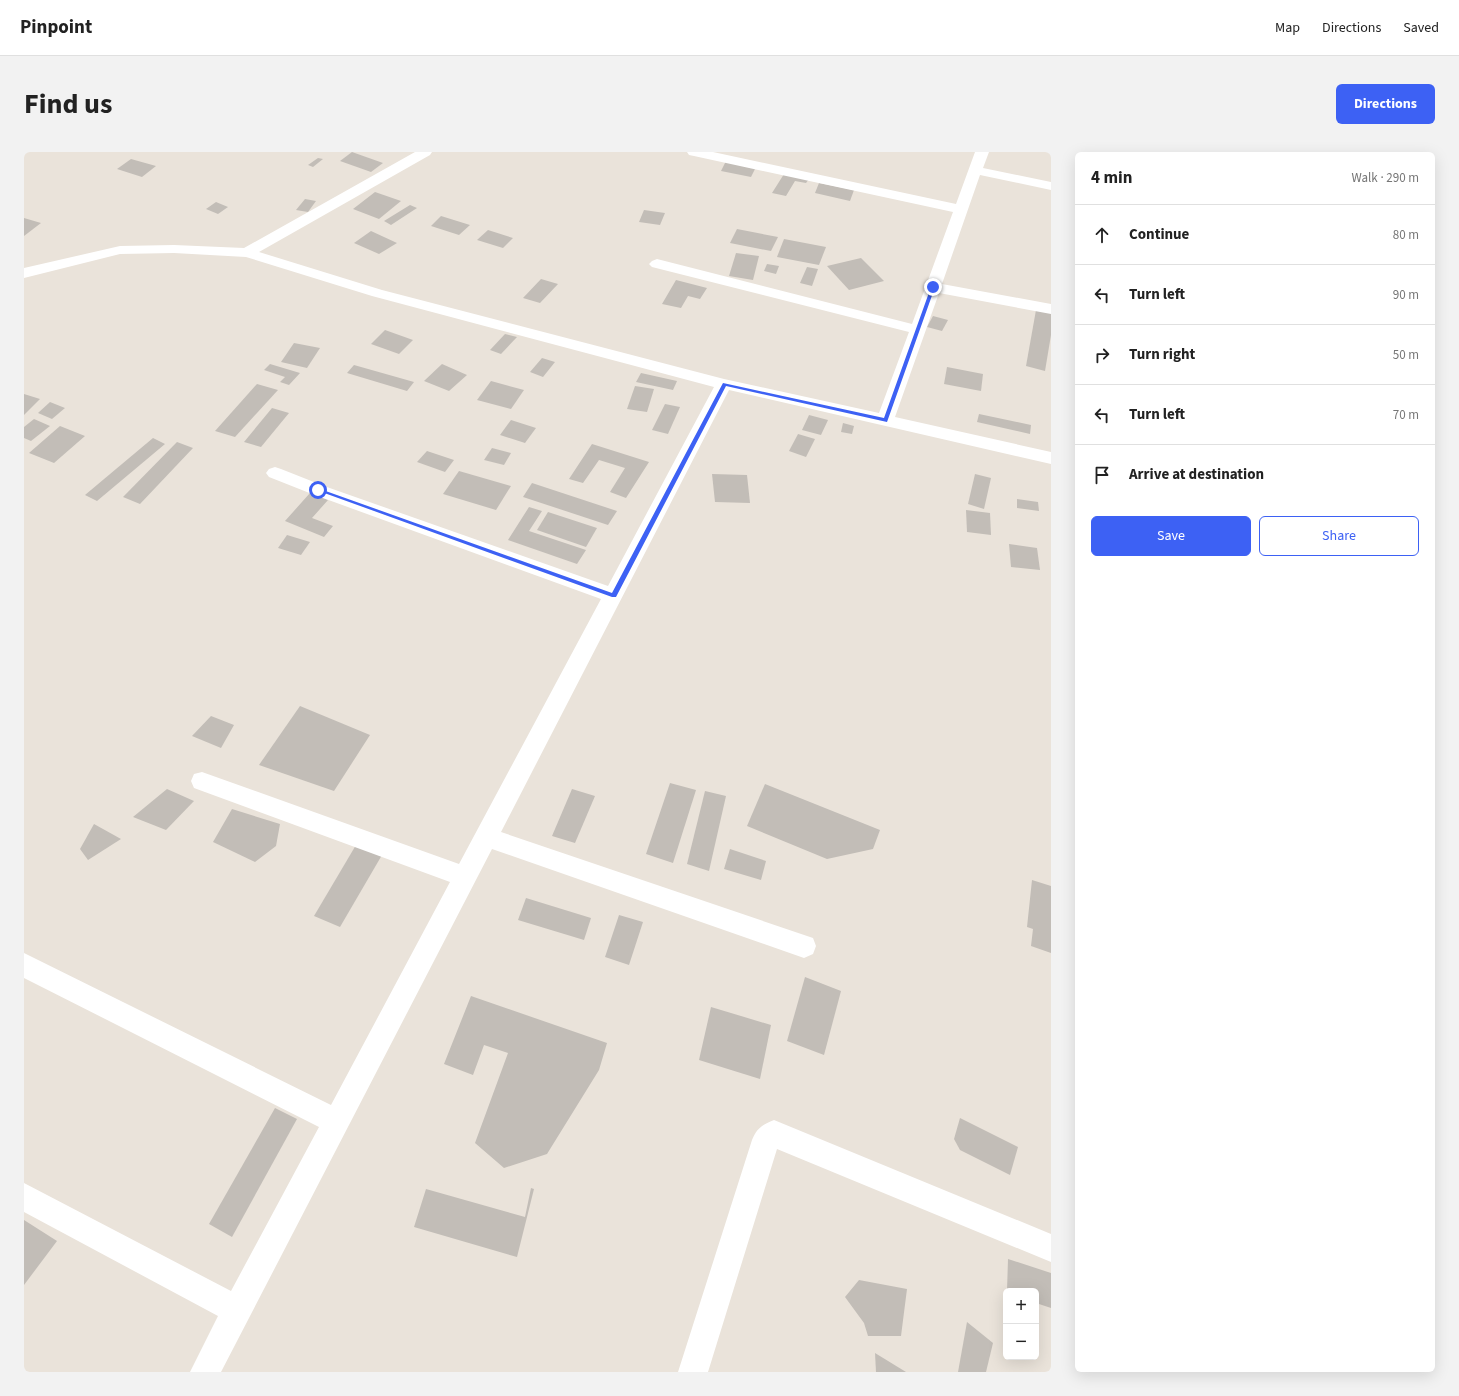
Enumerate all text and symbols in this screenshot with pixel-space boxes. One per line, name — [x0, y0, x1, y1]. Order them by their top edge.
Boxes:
text: Pinpoint — [20, 14, 92, 41]
text: Map — [1275, 18, 1300, 38]
text: Directions — [1322, 18, 1381, 38]
text: Saved — [1403, 18, 1439, 38]
text: Find us — [24, 84, 112, 124]
button: Directions — [1336, 84, 1435, 124]
text: 4 min — [1091, 166, 1132, 190]
text: Walk · 290 m — [1351, 169, 1419, 187]
icon: ahead — [1091, 224, 1113, 246]
text: Continue — [1129, 224, 1189, 245]
text: 80 m — [1393, 226, 1419, 244]
route end — [924, 278, 942, 296]
icon: left — [1091, 284, 1113, 306]
text: Turn left — [1129, 284, 1185, 305]
text: 90 m — [1393, 286, 1419, 304]
icon: right — [1091, 344, 1113, 366]
text: Turn right — [1129, 344, 1195, 365]
text: 50 m — [1393, 346, 1419, 364]
icon: left — [1091, 404, 1113, 426]
text: Turn left — [1129, 404, 1185, 425]
text: 70 m — [1393, 406, 1419, 424]
icon: arrive — [1091, 464, 1113, 486]
text: Arrive at destination — [1129, 464, 1264, 485]
route start — [309, 481, 327, 499]
button: Save — [1091, 516, 1251, 556]
button: Share — [1259, 516, 1419, 556]
map controls — [1003, 1288, 1039, 1360]
button: + — [1003, 1288, 1039, 1324]
button: − — [1003, 1324, 1039, 1360]

